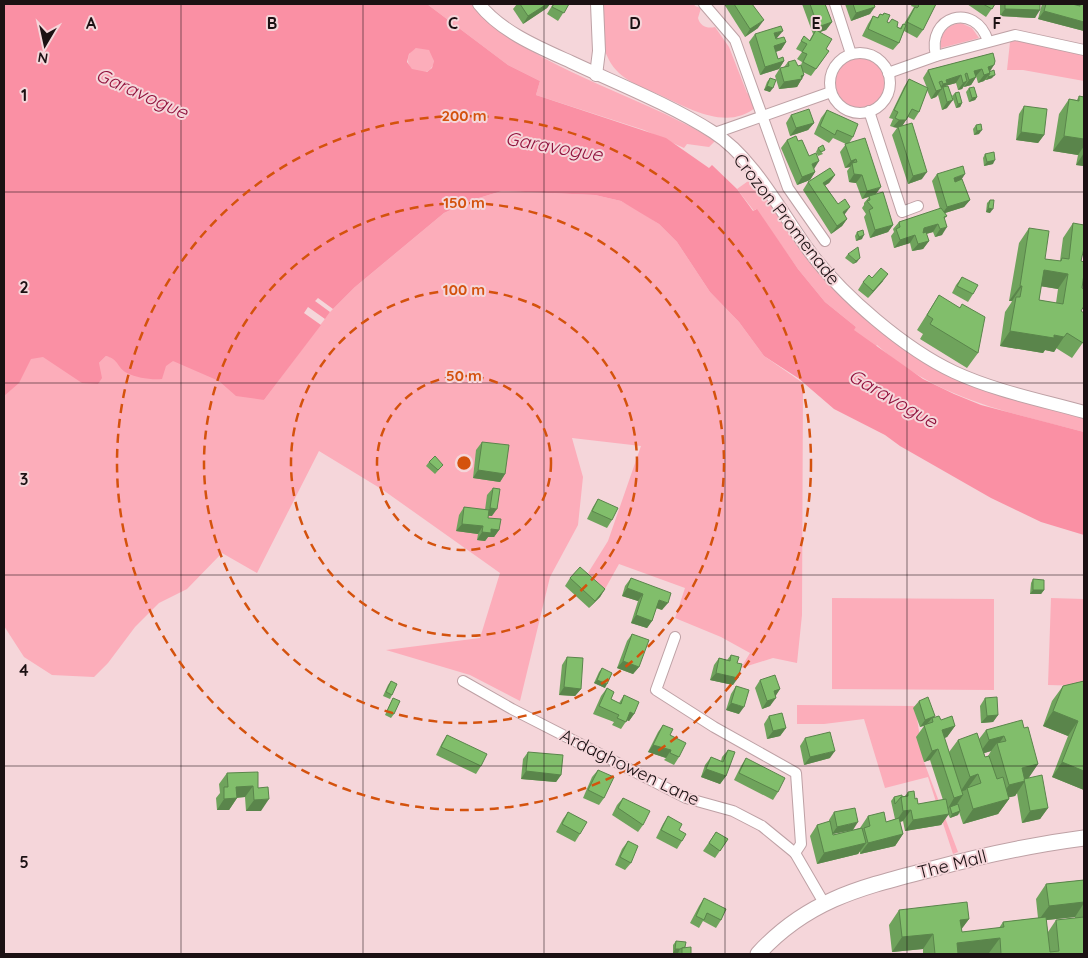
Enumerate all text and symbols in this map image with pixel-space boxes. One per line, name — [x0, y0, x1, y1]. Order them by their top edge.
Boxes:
text: A — [86, 13, 97, 33]
text: B — [267, 13, 277, 33]
text: C — [448, 13, 458, 33]
text: D — [629, 13, 641, 33]
text: E — [811, 13, 821, 33]
text: F — [993, 13, 1002, 33]
north arrow — [20, 20, 70, 70]
text: N — [36, 48, 49, 68]
water label: Garavogue — [92, 62, 193, 124]
text: 1 — [21, 85, 27, 105]
text: 200 m — [442, 106, 487, 125]
water label: Garavogue — [504, 126, 606, 167]
street label: Crozon Promenade — [728, 149, 846, 289]
text: 150 m — [443, 193, 485, 212]
text: 2 — [19, 277, 29, 297]
text: 100 m — [443, 280, 485, 299]
water label: Garavogue — [845, 363, 943, 434]
text: 50 m — [446, 366, 482, 385]
centre of rings — [455, 454, 473, 472]
text: 3 — [20, 469, 28, 489]
text: 4 — [19, 660, 29, 680]
street label: Ardaghowen Lane — [556, 723, 704, 811]
street label: The Mall — [915, 844, 989, 884]
text: 5 — [19, 852, 29, 872]

